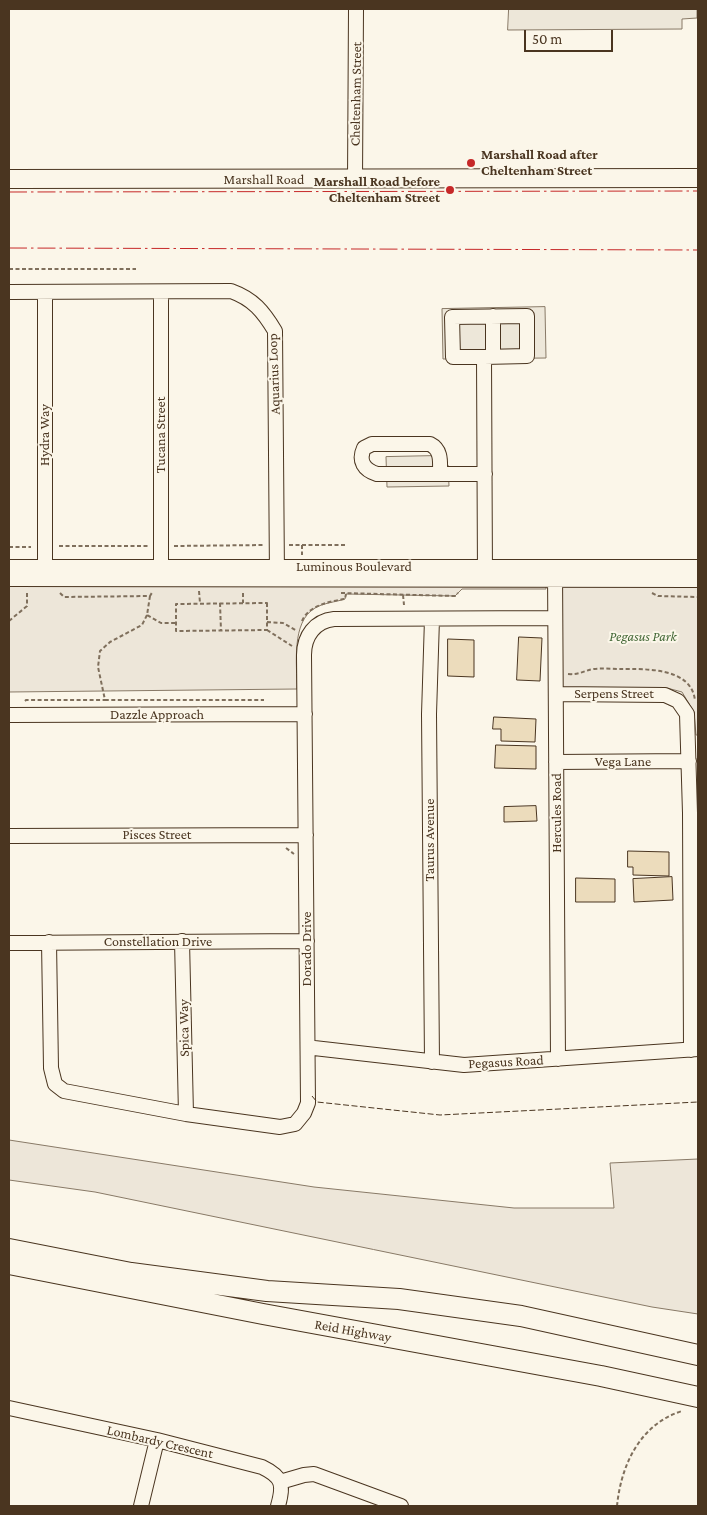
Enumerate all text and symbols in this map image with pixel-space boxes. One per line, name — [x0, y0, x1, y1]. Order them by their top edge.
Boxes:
scale bar — [527, 20, 616, 52]
text: 50 m — [532, 31, 562, 47]
street label: Cheltenham Street — [347, 42, 365, 146]
place label: Marshall Road after Cheltenham Street — [481, 147, 598, 180]
marker: Marshall Road after Cheltenham Street — [465, 157, 477, 169]
street label: Marshall Road — [224, 172, 304, 188]
place label: Marshall Road before Cheltenham Street — [314, 174, 440, 206]
marker: Marshall Road before Cheltenham Street — [444, 184, 456, 196]
street label: Aquarius Loop — [264, 333, 284, 415]
street label: Tucana Street — [153, 397, 169, 473]
street label: Hydra Way — [37, 404, 53, 466]
street label: Luminous Boulevard — [296, 559, 412, 575]
park label: Pegasus Park — [609, 629, 677, 645]
street label: Serpens Street — [574, 686, 654, 702]
street label: Dazzle Approach — [110, 707, 204, 723]
street label: Vega Lane — [595, 754, 651, 770]
street label: Hercules Road — [549, 773, 565, 853]
street label: Taurus Avenue — [422, 799, 438, 881]
street label: Pisces Street — [122, 827, 192, 843]
street label: Dorado Drive — [299, 912, 315, 986]
street label: Constellation Drive — [104, 934, 212, 950]
street label: Spica Way — [175, 999, 193, 1057]
street label: Pegasus Road — [468, 1052, 544, 1072]
street label: Reid Highway — [313, 1316, 393, 1346]
street label: Lombardy Crescent — [105, 1422, 215, 1462]

